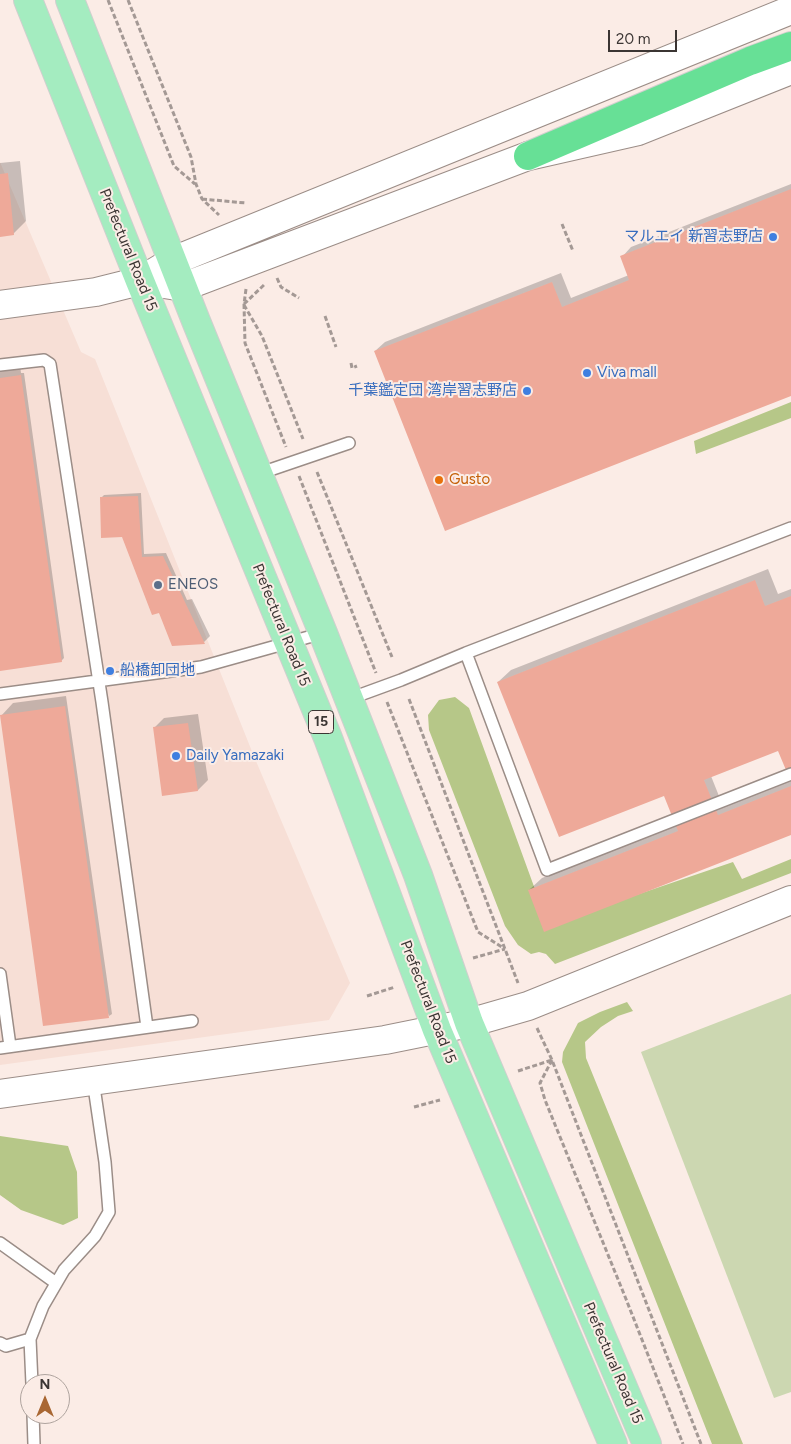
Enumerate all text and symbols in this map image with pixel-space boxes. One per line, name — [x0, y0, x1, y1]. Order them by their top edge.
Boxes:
scale bar — [611, 20, 680, 52]
text: 20 m — [616, 30, 650, 48]
street label: Prefectural Road 15 — [95, 186, 161, 314]
place label: マルエイ 新習志野店 — [624, 228, 763, 246]
marker: マルエイ 新習志野店 — [767, 231, 779, 243]
place label: Viva mall — [597, 364, 657, 382]
marker: Viva mall — [581, 367, 593, 379]
place label: 千葉鑑定団 湾岸習志野店 — [348, 382, 517, 400]
marker: 千葉鑑定団 湾岸習志野店 — [521, 385, 533, 397]
place label: Gusto — [449, 471, 490, 489]
marker: Gusto — [433, 474, 445, 486]
street label: Prefectural Road 15 — [248, 561, 314, 689]
place label: ENEOS — [168, 576, 218, 594]
marker: ENEOS — [152, 579, 164, 591]
place label: 船橋卸団地 — [120, 662, 195, 680]
marker: 船橋卸団地 — [104, 665, 116, 677]
road number: 15 — [308, 710, 334, 734]
place label: Daily Yamazaki — [186, 747, 284, 765]
marker: Daily Yamazaki — [170, 750, 182, 762]
street label: Prefectural Road 15 — [396, 938, 460, 1066]
street label: Prefectural Road 15 — [579, 1299, 647, 1427]
north arrow — [20, 1374, 70, 1424]
text: N — [40, 1376, 50, 1393]

